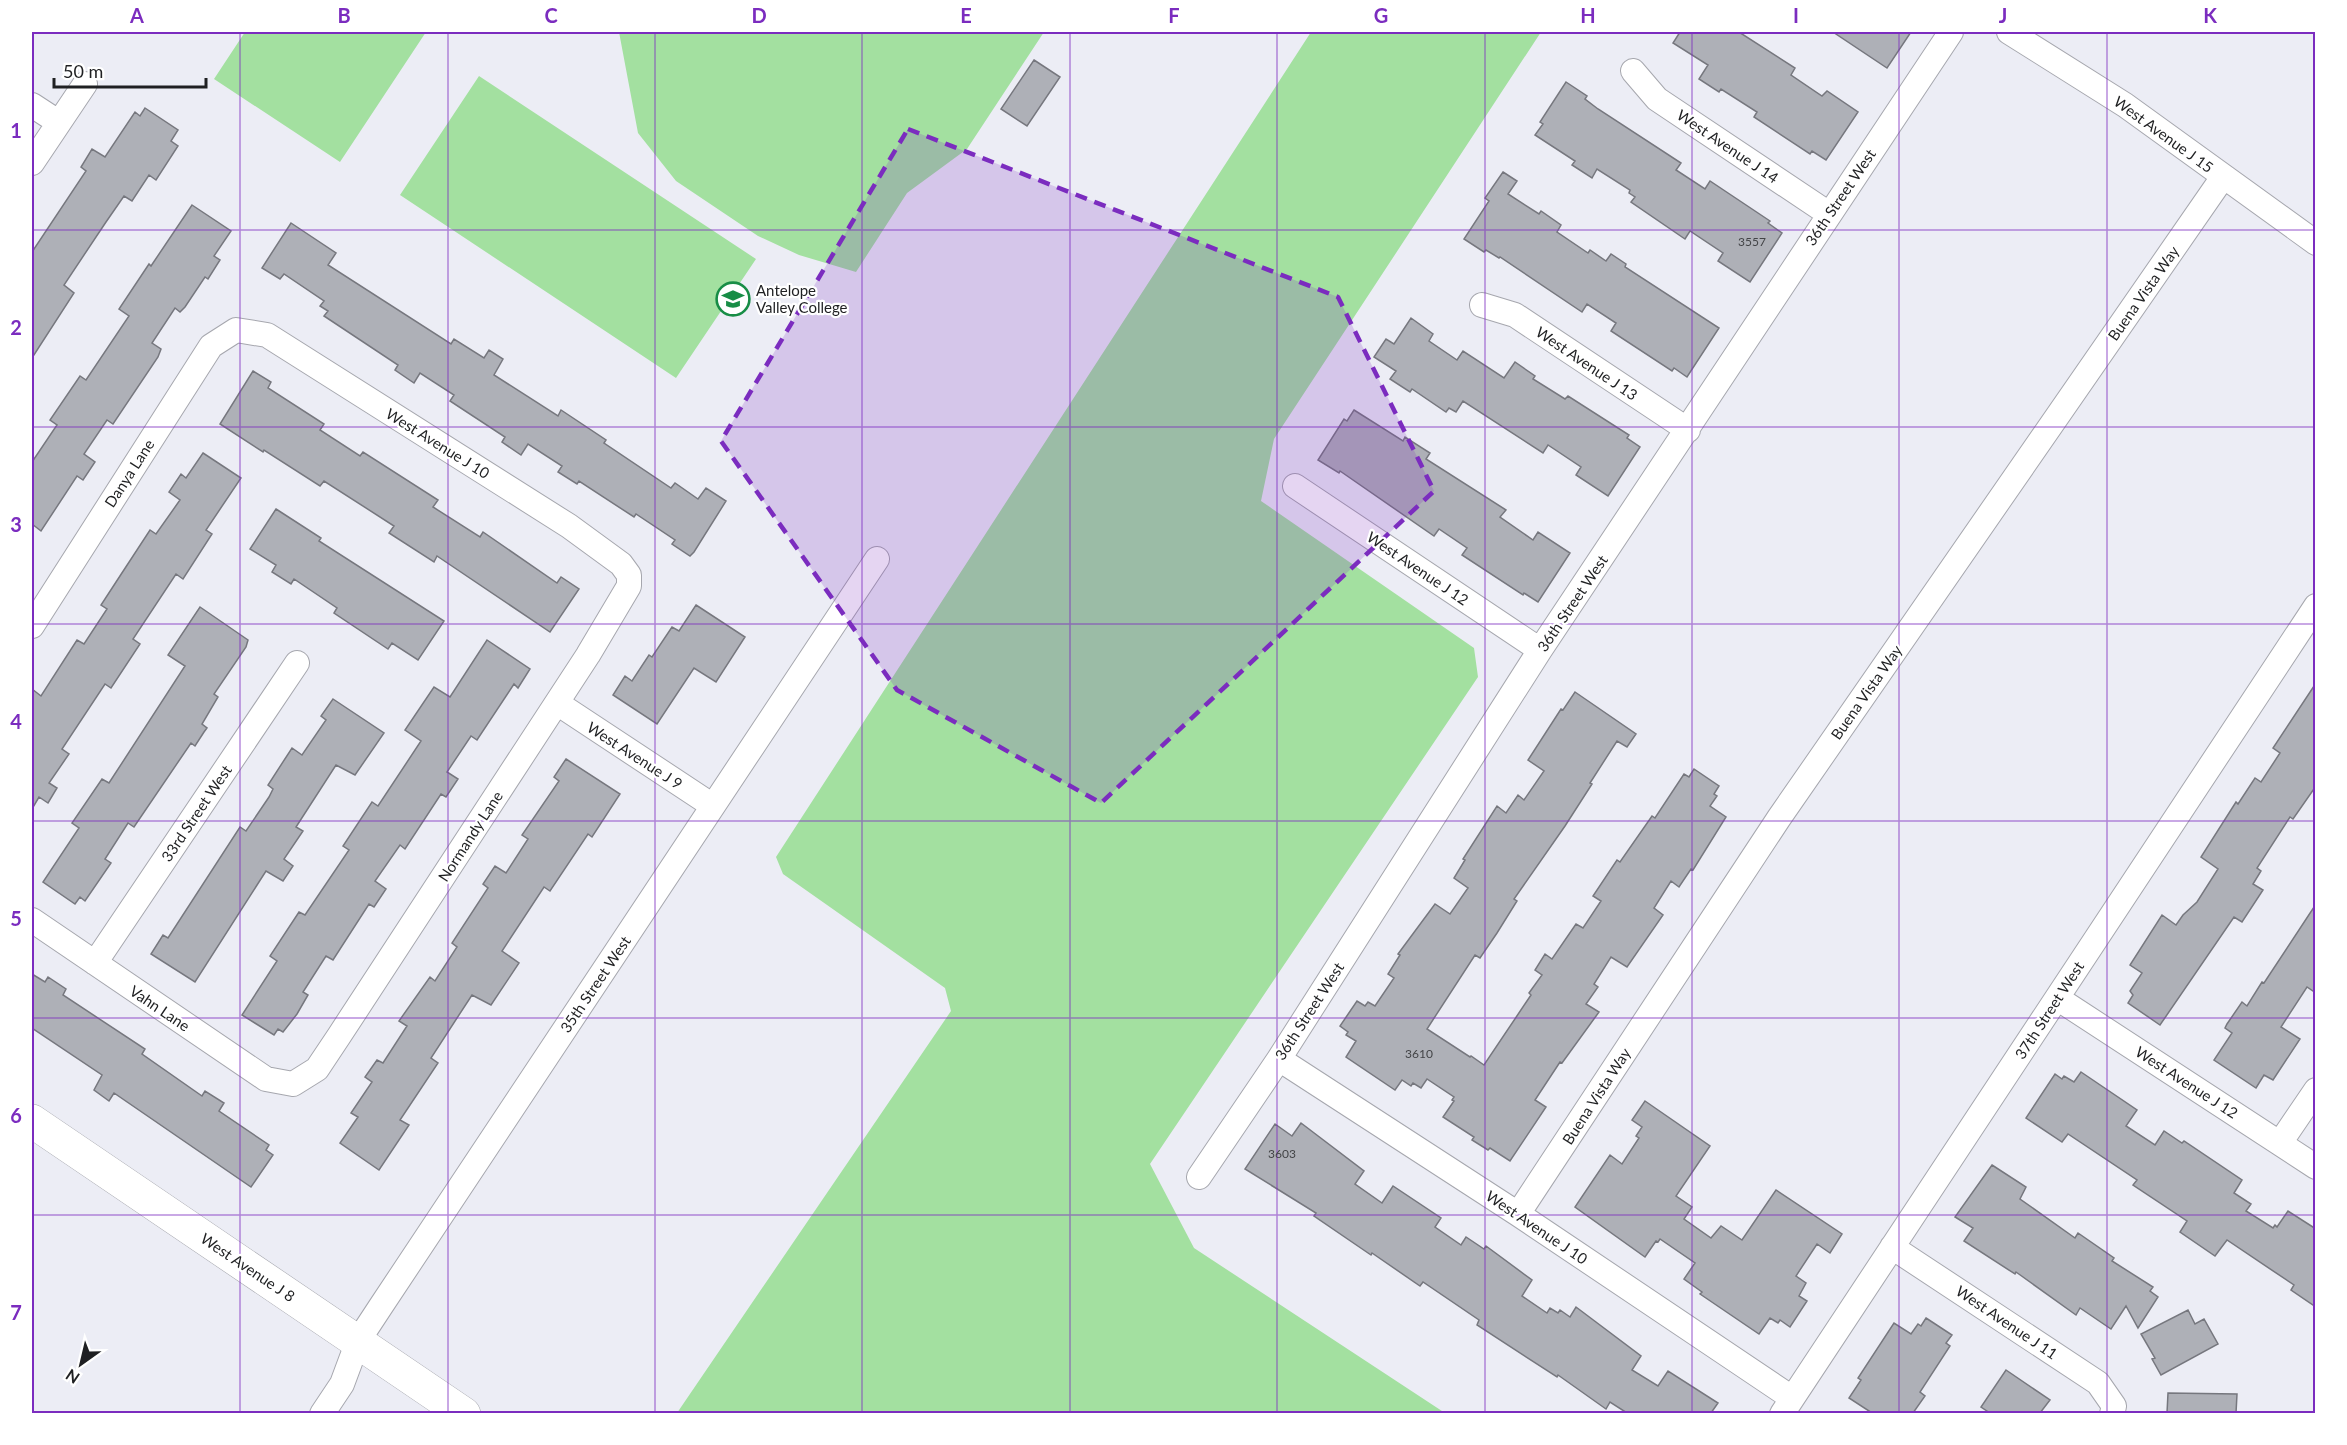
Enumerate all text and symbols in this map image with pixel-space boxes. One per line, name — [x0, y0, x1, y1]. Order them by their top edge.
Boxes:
text: A — [129, 3, 144, 27]
text: B — [337, 3, 351, 27]
text: C — [544, 3, 558, 27]
text: D — [751, 3, 767, 27]
text: E — [960, 3, 972, 27]
text: F — [1168, 3, 1180, 27]
text: G — [1374, 3, 1388, 27]
text: H — [1580, 3, 1596, 27]
text: I — [1793, 3, 1799, 27]
text: J — [1999, 3, 2007, 27]
text: K — [2203, 3, 2217, 27]
scale bar — [54, 51, 206, 89]
text: 50 m — [63, 60, 103, 82]
street label: West Avenue J 15 — [2111, 92, 2217, 176]
street label: West Avenue J 14 — [1674, 105, 1782, 187]
text: 1 — [10, 118, 22, 142]
street label: 36th Street West — [1801, 145, 1879, 249]
house number: 3557 — [1738, 234, 1766, 249]
street label: Buena Vista Way — [2104, 242, 2182, 344]
school or university icon: Antelope Valley College — [715, 281, 751, 317]
place label: Antelope Valley College — [756, 281, 848, 316]
text: 2 — [10, 315, 22, 339]
street label: West Avenue J 13 — [1533, 322, 1641, 404]
street label: West Avenue J 10 — [383, 404, 493, 482]
street label: Danya Lane — [100, 436, 158, 510]
text: 3 — [10, 512, 22, 536]
street label: West Avenue J 12 — [1364, 527, 1472, 609]
street label: 36th Street West — [1533, 551, 1611, 655]
street label: Buena Vista Way — [1827, 641, 1905, 743]
text: 4 — [10, 709, 22, 733]
street label: West Avenue J 9 — [584, 718, 686, 792]
street label: 33rd Street West — [157, 761, 235, 865]
street label: Normandy Lane — [434, 787, 506, 885]
text: 5 — [10, 906, 22, 930]
street label: 35th Street West — [556, 932, 634, 1036]
street label: 37th Street West — [2011, 957, 2088, 1062]
street label: 36th Street West — [1271, 958, 1348, 1063]
street label: Vahn Lane — [127, 981, 194, 1035]
street label: West Avenue J 12 — [2132, 1042, 2242, 1122]
street label: Buena Vista Way — [1558, 1044, 1634, 1148]
house number: 3610 — [1405, 1046, 1433, 1061]
text: 6 — [10, 1103, 22, 1127]
house number: 3603 — [1268, 1146, 1296, 1161]
street label: West Avenue J 10 — [1483, 1186, 1591, 1268]
street label: West Avenue J 8 — [197, 1229, 299, 1305]
street label: West Avenue J 11 — [1953, 1281, 2061, 1363]
text: 7 — [10, 1300, 22, 1324]
north arrow — [51, 1334, 111, 1394]
text: N — [62, 1366, 83, 1388]

